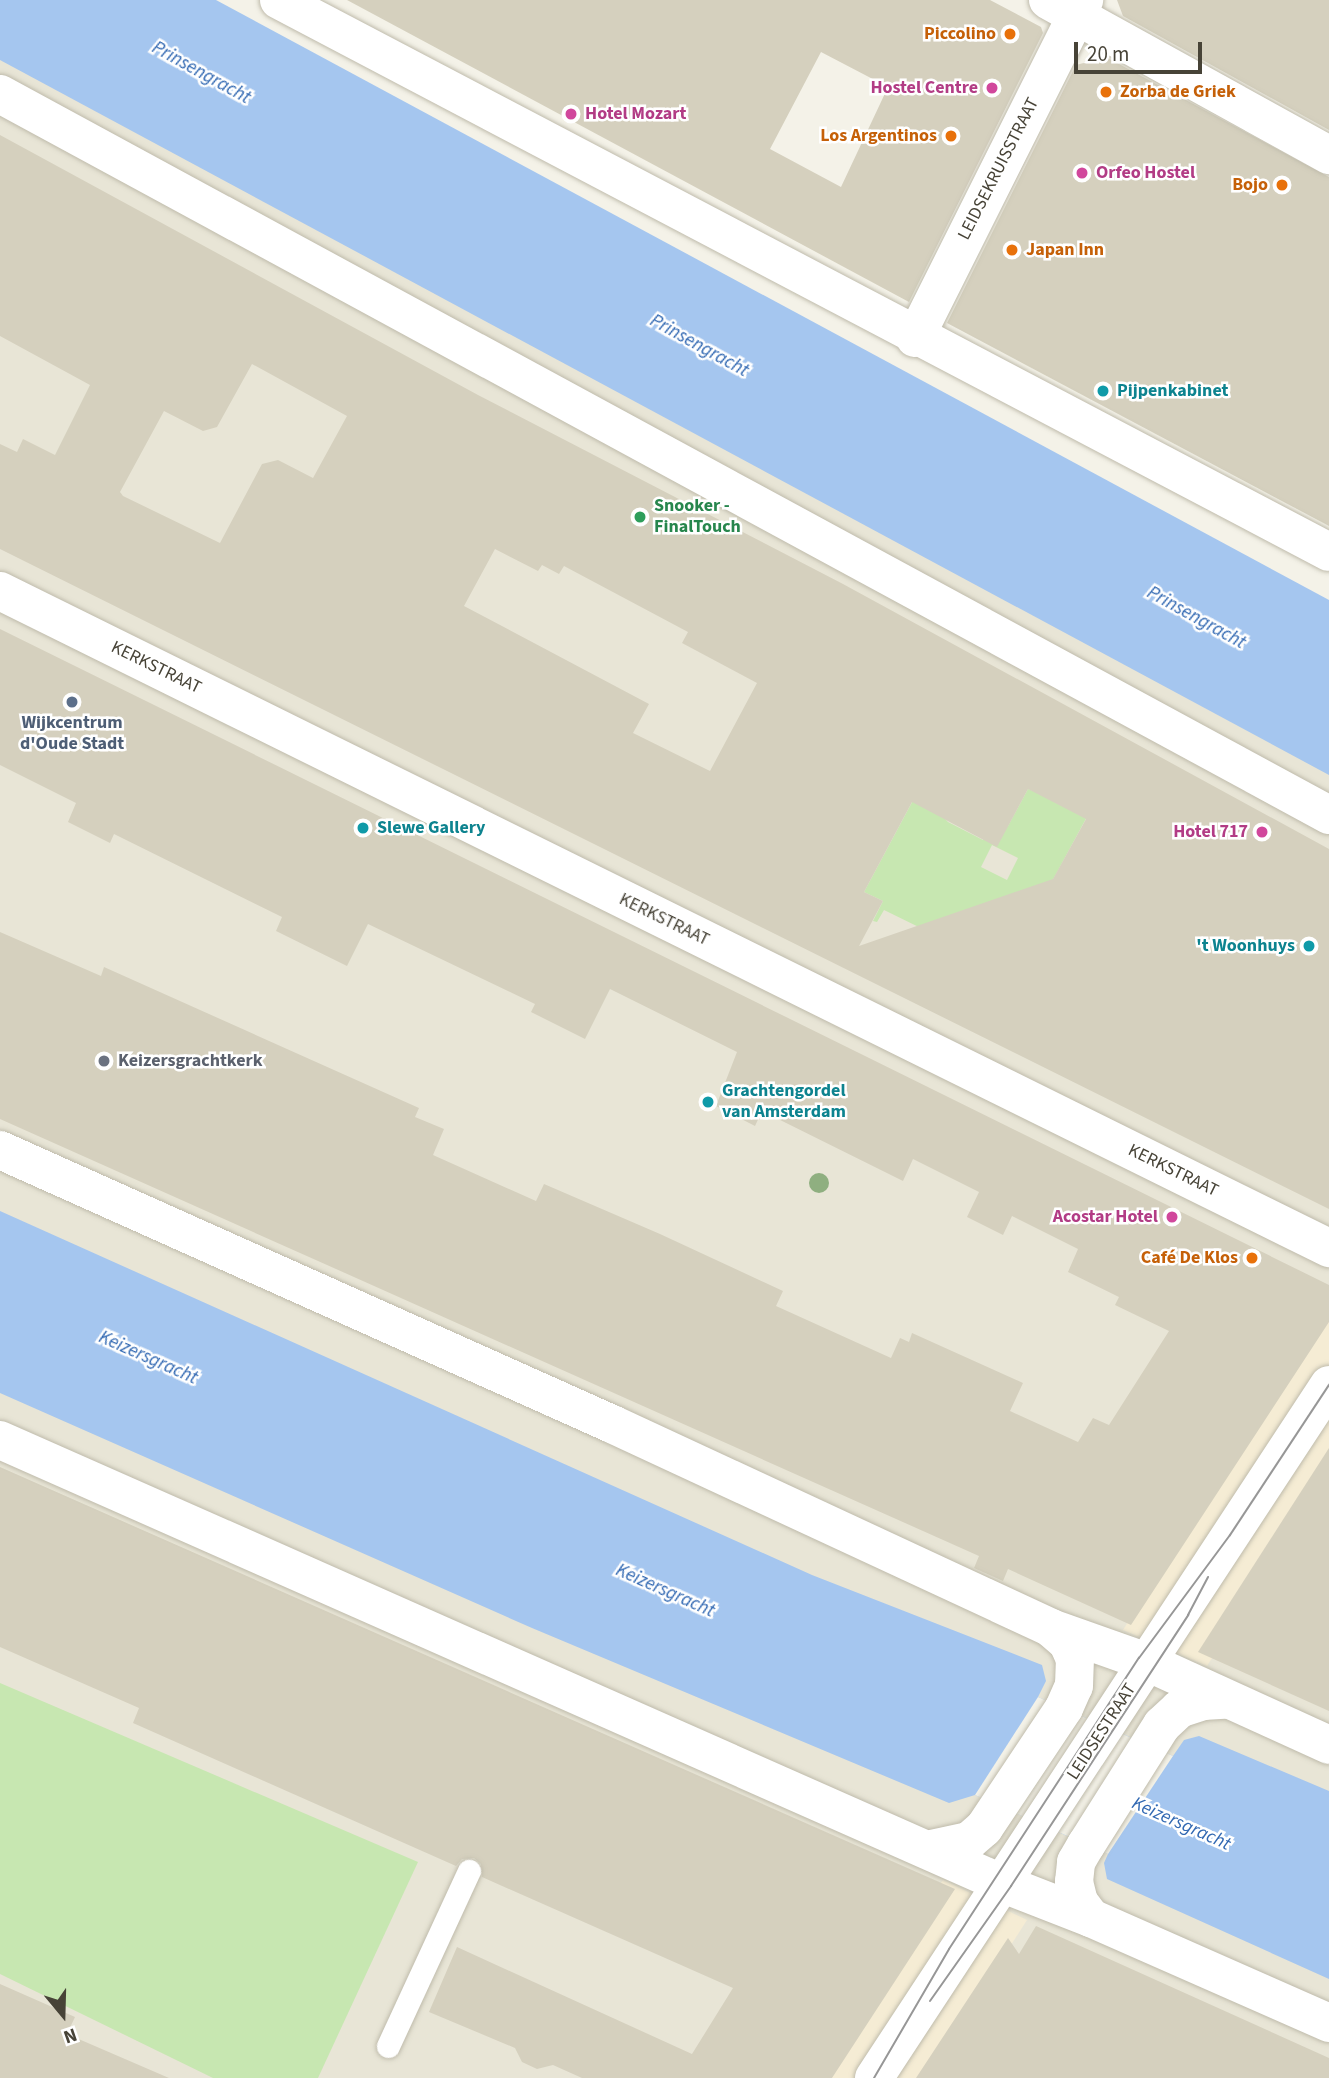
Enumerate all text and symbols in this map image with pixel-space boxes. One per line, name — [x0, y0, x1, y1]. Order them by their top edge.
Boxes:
place label: Piccolino — [924, 23, 996, 45]
marker: Piccolino — [1002, 26, 1018, 42]
scale bar — [1077, 28, 1205, 72]
water label: Prinsengracht — [148, 37, 254, 109]
text: 20 m — [1087, 39, 1129, 69]
place label: Hostel Centre — [870, 77, 978, 99]
marker: Hostel Centre — [984, 80, 1000, 96]
place label: Zorba de Griek — [1120, 81, 1236, 103]
marker: Zorba de Griek — [1098, 84, 1114, 100]
street label: LEIDSEKRUISSTRAAT — [954, 94, 1044, 244]
place label: Hotel Mozart — [585, 103, 686, 125]
marker: Hotel Mozart — [563, 106, 579, 122]
place label: Los Argentinos — [820, 125, 937, 147]
marker: Los Argentinos — [943, 128, 959, 144]
place label: Orfeo Hostel — [1096, 162, 1195, 184]
marker: Orfeo Hostel — [1074, 165, 1090, 181]
place label: Bojo — [1232, 174, 1268, 196]
marker: Bojo — [1274, 177, 1290, 193]
place label: Japan Inn — [1026, 239, 1104, 261]
marker: Japan Inn — [1004, 242, 1020, 258]
water label: Prinsengracht — [646, 310, 752, 382]
place label: Pijpenkabinet — [1117, 380, 1228, 402]
marker: Pijpenkabinet — [1095, 383, 1111, 399]
place label: Snooker - FinalTouch — [654, 496, 741, 538]
marker: Snooker - FinalTouch — [632, 509, 648, 525]
water label: Prinsengracht — [1143, 582, 1249, 654]
street label: KERKSTRAAT — [107, 637, 205, 699]
marker: Wijkcentrum d'Oude Stadt — [64, 694, 80, 710]
place label: Wijkcentrum d'Oude Stadt — [20, 713, 124, 756]
place label: Slewe Gallery — [377, 817, 485, 839]
marker: Slewe Gallery — [355, 820, 371, 836]
place label: Hotel 717 — [1173, 821, 1248, 843]
marker: Hotel 717 — [1254, 824, 1270, 840]
street label: KERKSTRAAT — [615, 889, 713, 951]
place label: 't Woonhuys — [1196, 935, 1295, 957]
marker: 't Woonhuys — [1301, 938, 1317, 954]
place label: Keizersgrachtkerk — [118, 1050, 263, 1072]
marker: Keizersgrachtkerk — [96, 1053, 112, 1069]
place label: Grachtengordel van Amsterdam — [722, 1081, 846, 1124]
marker: Grachtengordel van Amsterdam — [700, 1094, 716, 1110]
street label: KERKSTRAAT — [1124, 1140, 1222, 1202]
place label: Acostar Hotel — [1053, 1206, 1158, 1228]
marker: Acostar Hotel — [1164, 1209, 1180, 1225]
place label: Café De Klos — [1141, 1247, 1238, 1269]
marker: Café De Klos — [1244, 1250, 1260, 1266]
water label: Keizersgracht — [95, 1326, 201, 1390]
water label: Keizersgracht — [612, 1559, 718, 1623]
street label: LEIDSESTRAAT — [1063, 1680, 1141, 1784]
water label: Keizersgracht — [1128, 1792, 1234, 1856]
north arrow — [28, 1980, 98, 2050]
text: N — [60, 2021, 80, 2050]

